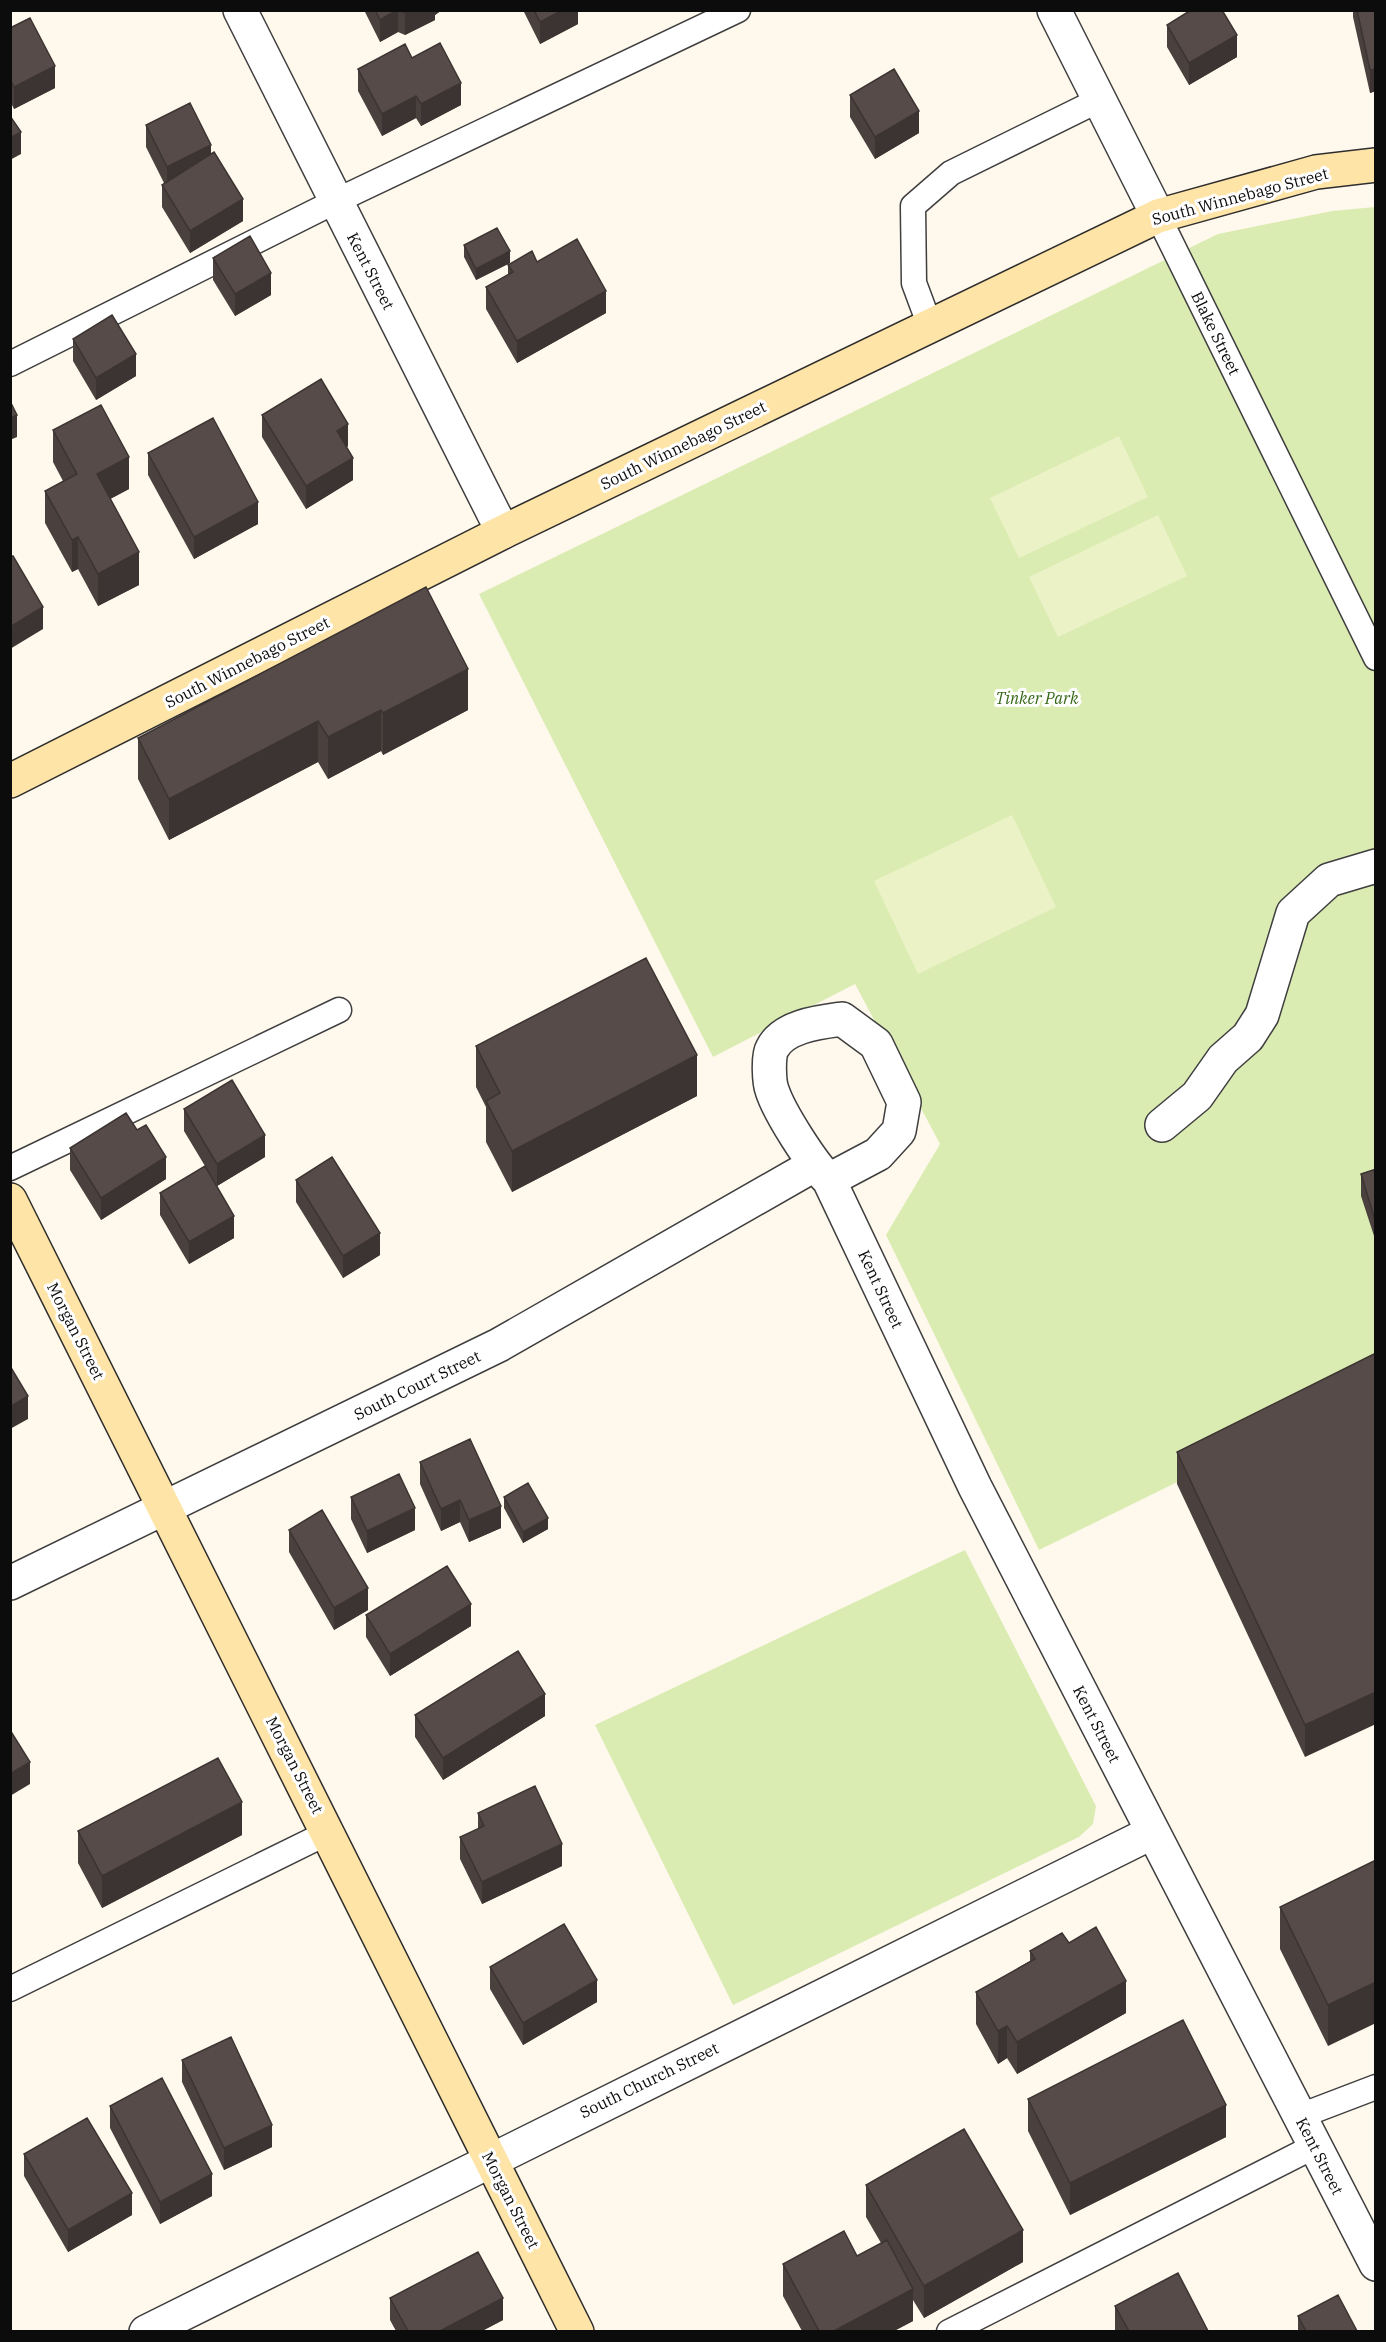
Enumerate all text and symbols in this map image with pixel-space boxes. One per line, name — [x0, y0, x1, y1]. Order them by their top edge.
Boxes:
street label: South Winnebago Street — [1150, 163, 1331, 229]
street label: Kent Street — [343, 229, 399, 313]
street label: Blake Street — [1187, 288, 1245, 378]
street label: South Winnebago Street — [597, 396, 769, 494]
street label: South Winnebago Street — [162, 612, 333, 712]
park label: Tinker Park — [996, 688, 1079, 708]
street label: Kent Street — [854, 1247, 908, 1332]
street label: Morgan Street — [43, 1279, 109, 1383]
street label: South Court Street — [350, 1346, 484, 1424]
street label: Kent Street — [1069, 1682, 1125, 1766]
street label: Morgan Street — [262, 1713, 328, 1817]
street label: South Church Street — [576, 2038, 722, 2122]
street label: Kent Street — [1292, 2114, 1348, 2198]
street label: Morgan Street — [478, 2148, 544, 2252]

